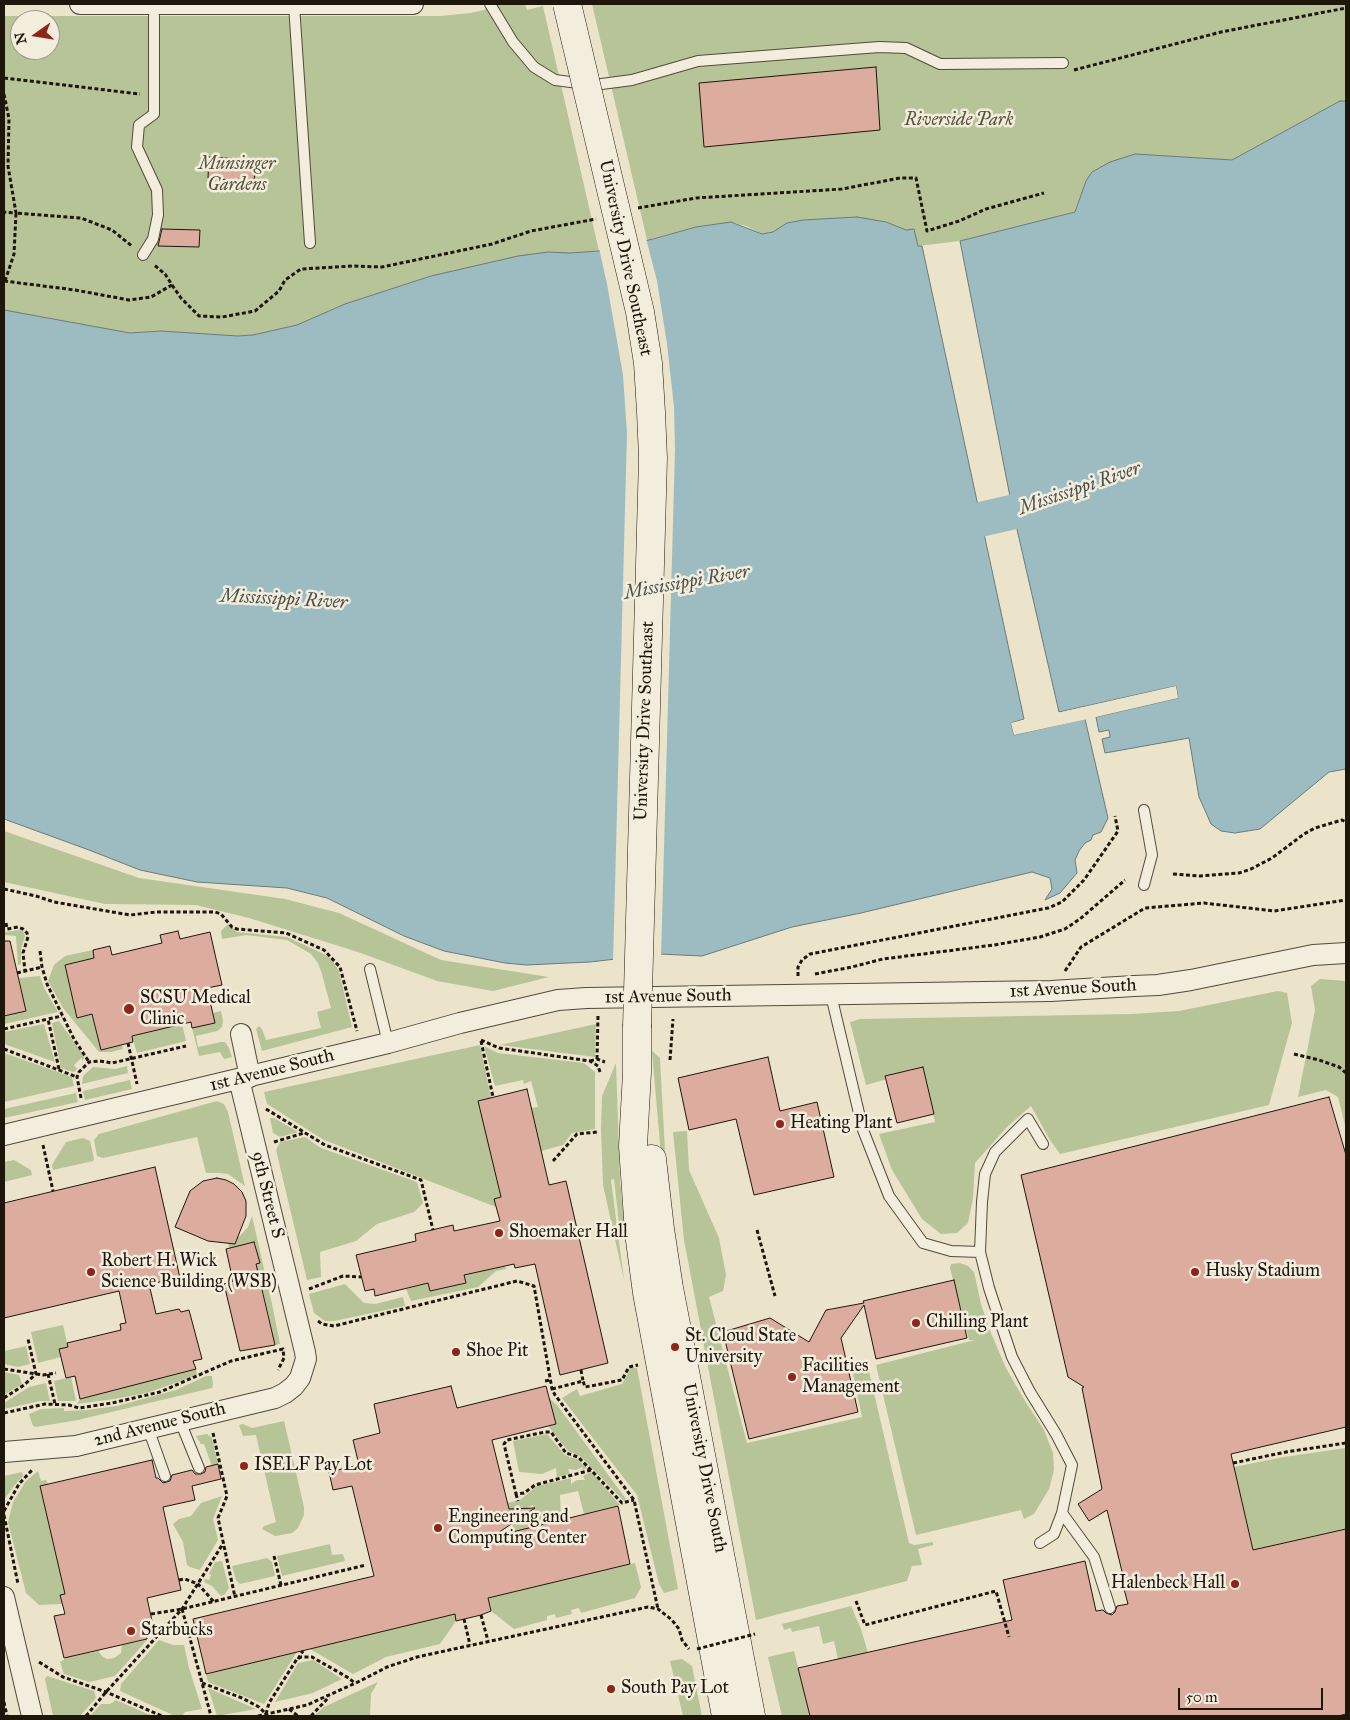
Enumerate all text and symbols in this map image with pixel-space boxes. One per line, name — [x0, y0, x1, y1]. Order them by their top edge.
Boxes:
north arrow — [10, 10, 60, 60]
text: N — [11, 31, 30, 46]
park label: Riverside Park — [905, 110, 1013, 132]
park label: Munsinger Gardens — [198, 154, 276, 196]
street label: University Drive Southeast — [594, 158, 656, 358]
water label: Mississippi River — [1016, 458, 1144, 520]
water label: Mississippi River — [622, 561, 752, 605]
water label: Mississippi River — [220, 585, 348, 615]
street label: University Drive Southeast — [631, 621, 659, 821]
street label: 1st Avenue South — [1009, 975, 1137, 1003]
street label: 1st Avenue South — [604, 985, 732, 1009]
place label: SCSU Medical Clinic — [140, 988, 251, 1030]
marker: SCSU Medical Clinic — [122, 1002, 136, 1016]
street label: 1st Avenue South — [208, 1045, 336, 1097]
place label: Heating Plant — [790, 1113, 893, 1135]
marker: Heating Plant — [774, 1118, 786, 1130]
street label: 9th Street S — [246, 1149, 288, 1241]
place label: Shoemaker Hall — [509, 1222, 628, 1244]
marker: Shoemaker Hall — [493, 1227, 505, 1239]
place label: Robert H. Wick Science Building (WSB) — [101, 1251, 277, 1294]
place label: Husky Stadium — [1205, 1261, 1320, 1283]
marker: Robert H. Wick Science Building (WSB) — [85, 1266, 97, 1278]
marker: Husky Stadium — [1189, 1266, 1201, 1278]
place label: Chilling Plant — [926, 1312, 1029, 1334]
marker: Chilling Plant — [910, 1317, 922, 1329]
place label: St. Cloud State University — [685, 1326, 796, 1368]
place label: Shoe Pit — [466, 1341, 528, 1363]
marker: St. Cloud State University — [669, 1341, 681, 1353]
marker: Shoe Pit — [450, 1346, 462, 1358]
place label: Facilities Management — [802, 1356, 900, 1398]
marker: Facilities Management — [786, 1371, 798, 1383]
street label: University Drive South — [677, 1381, 731, 1555]
street label: 2nd Avenue South — [92, 1398, 228, 1452]
place label: ISELF Pay Lot — [254, 1455, 372, 1477]
marker: ISELF Pay Lot — [238, 1460, 250, 1472]
place label: Engineering and Computing Center — [448, 1507, 587, 1550]
marker: Engineering and Computing Center — [432, 1522, 444, 1534]
place label: Halenbeck Hall — [1111, 1573, 1225, 1595]
marker: Halenbeck Hall — [1229, 1578, 1241, 1590]
place label: Starbucks — [141, 1620, 213, 1642]
marker: Starbucks — [125, 1625, 137, 1637]
place label: South Pay Lot — [621, 1678, 729, 1700]
scale bar — [1180, 1678, 1325, 1710]
marker: South Pay Lot — [605, 1683, 617, 1695]
text: 50 m — [1186, 1688, 1218, 1706]

